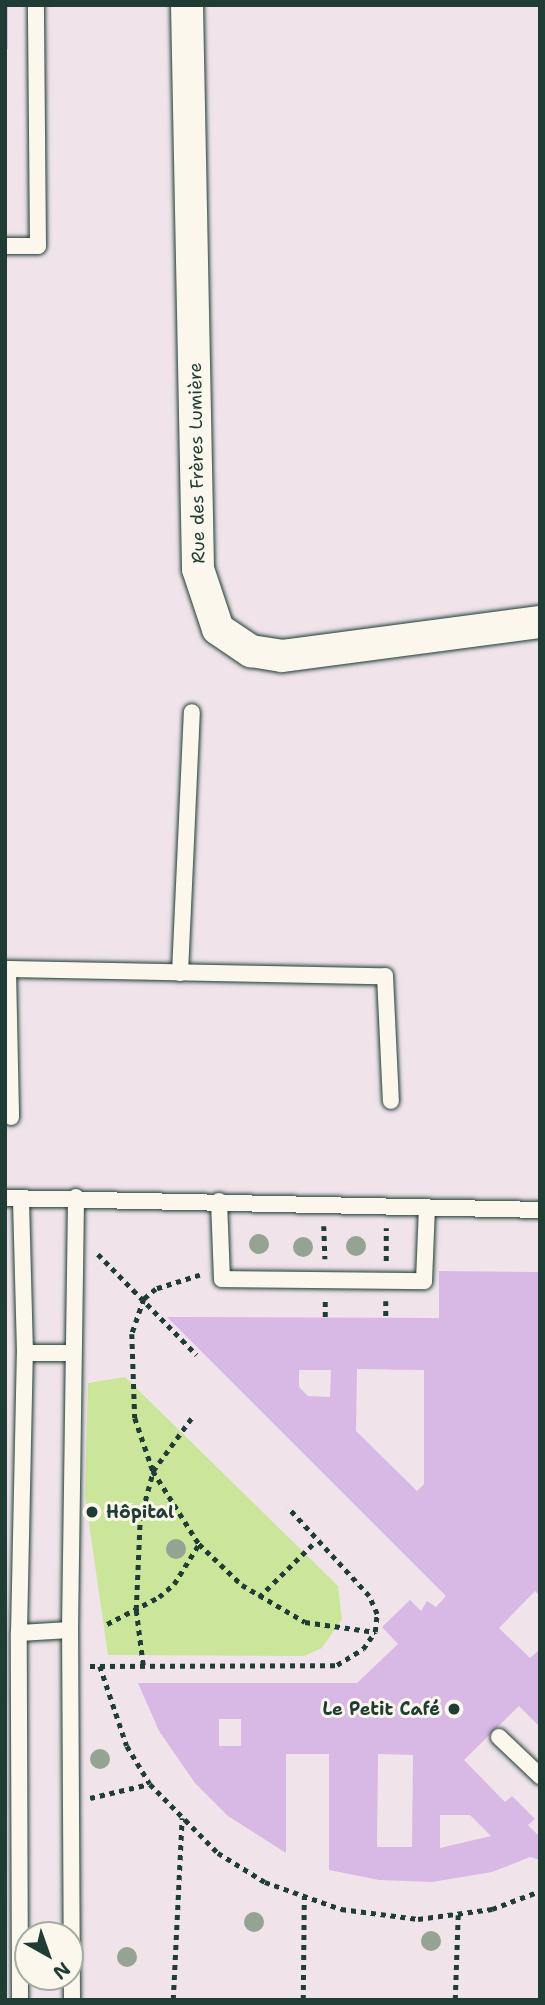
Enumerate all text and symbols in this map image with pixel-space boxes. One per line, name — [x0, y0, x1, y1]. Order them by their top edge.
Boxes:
street label: Rue des Frères Lumière — [184, 362, 210, 564]
place label: Hôpital — [106, 1501, 174, 1523]
marker: Hôpital — [84, 1504, 100, 1520]
place label: Le Petit Café — [322, 1698, 440, 1720]
marker: Le Petit Café — [446, 1701, 462, 1717]
north arrow — [14, 1921, 84, 1991]
text: N — [48, 1957, 75, 1985]

